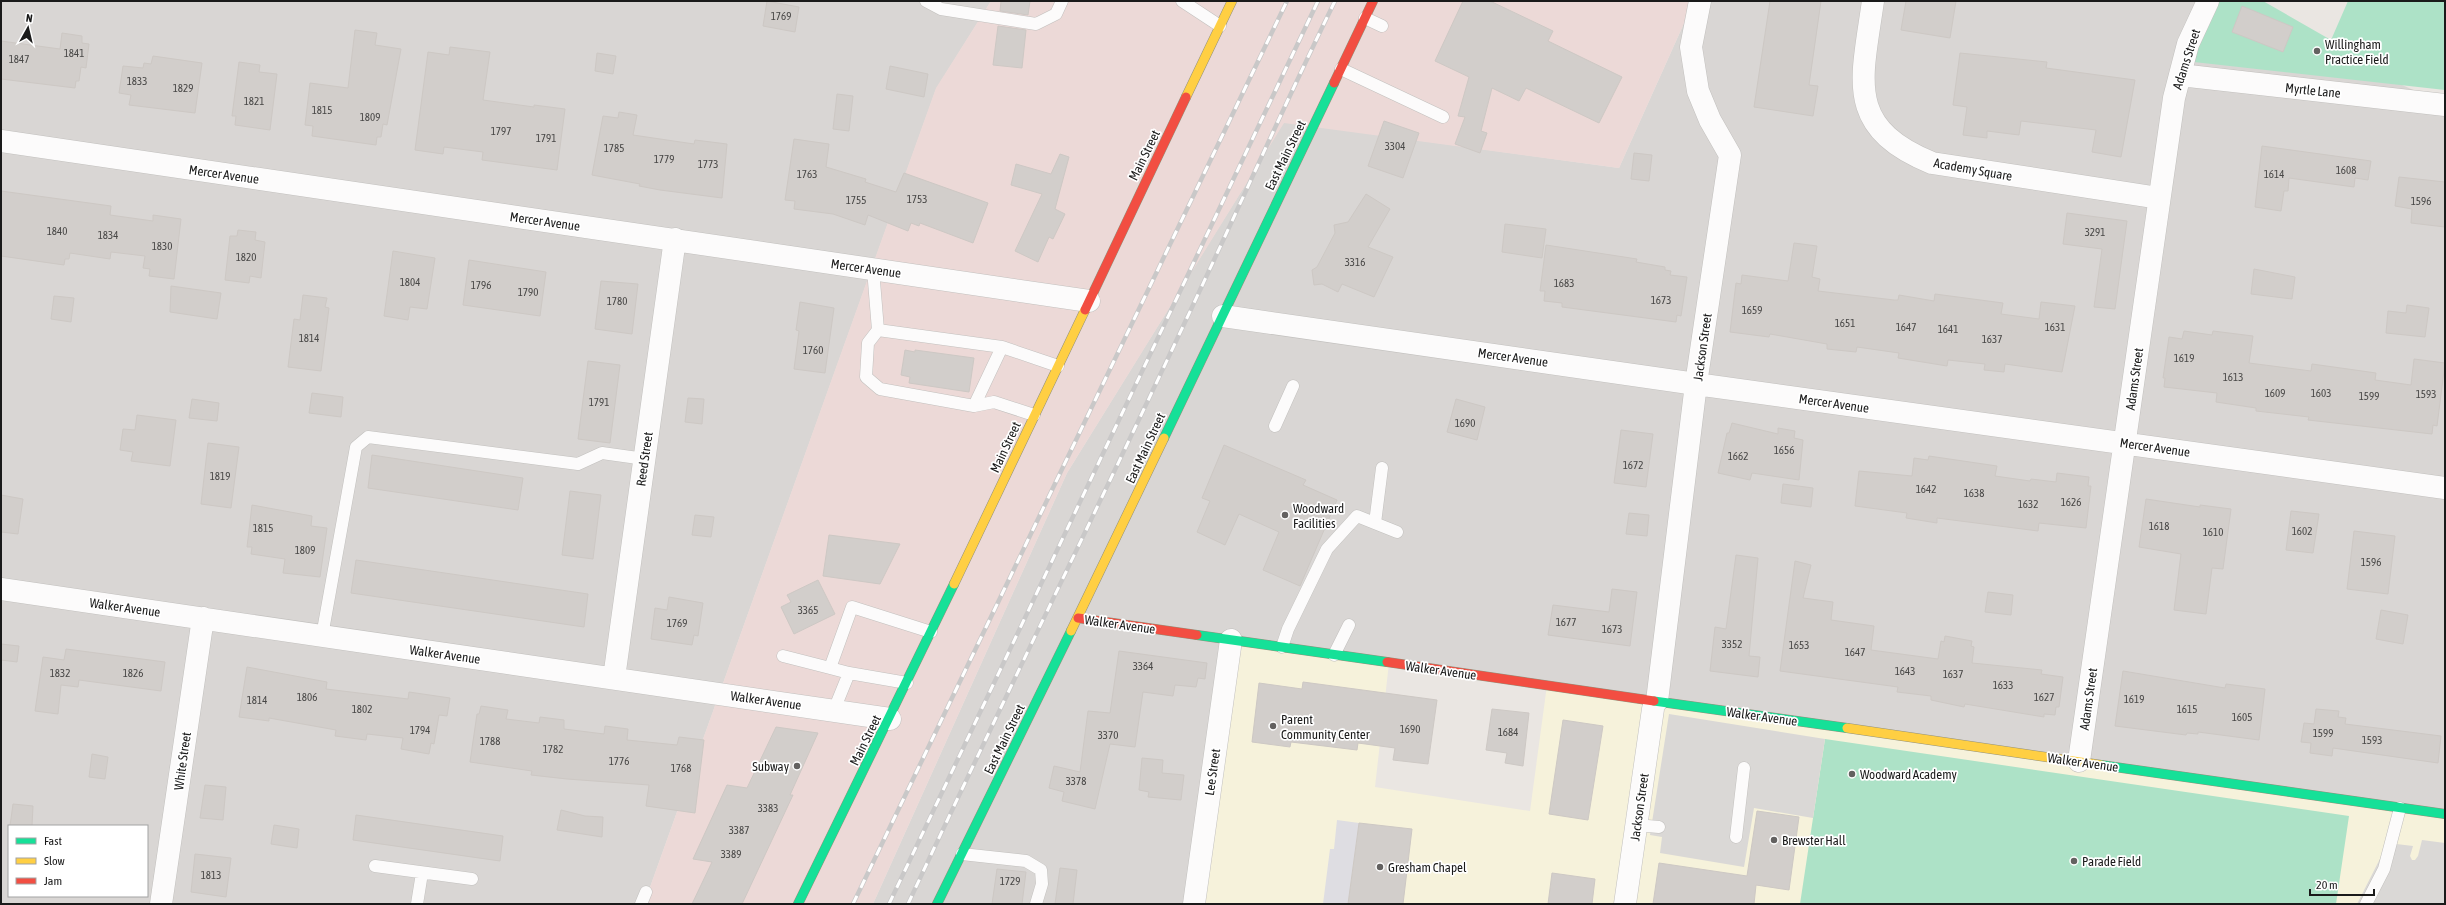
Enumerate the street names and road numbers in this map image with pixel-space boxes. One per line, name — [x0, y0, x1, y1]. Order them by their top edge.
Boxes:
street label: Adams Street — [2170, 27, 2203, 91]
street label: Myrtle Lane — [2284, 80, 2342, 101]
street label: East Main Street — [1262, 118, 1309, 193]
street label: Main Street — [1126, 127, 1163, 183]
street label: Academy Square — [1932, 155, 2013, 184]
street label: Mercer Avenue — [188, 162, 260, 187]
street label: Mercer Avenue — [509, 209, 581, 234]
street label: Mercer Avenue — [830, 256, 902, 281]
street label: Jackson Street — [1690, 312, 1715, 382]
street label: Mercer Avenue — [1477, 345, 1549, 370]
street label: Adams Street — [2123, 347, 2146, 411]
street label: Mercer Avenue — [1798, 391, 1870, 416]
street label: East Main Street — [1123, 410, 1168, 486]
street label: Main Street — [987, 419, 1024, 475]
street label: Reed Street — [633, 431, 656, 487]
street label: Mercer Avenue — [2119, 435, 2191, 460]
street label: Walker Avenue — [88, 595, 161, 620]
street label: Walker Avenue — [1083, 612, 1156, 637]
street label: Walker Avenue — [408, 642, 481, 667]
street label: Walker Avenue — [1404, 658, 1477, 683]
street label: Adams Street — [2077, 667, 2100, 731]
street label: Walker Avenue — [729, 688, 802, 713]
street label: East Main Street — [981, 702, 1028, 777]
street label: Walker Avenue — [1725, 704, 1798, 729]
street label: Main Street — [847, 712, 884, 768]
street label: White Street — [171, 731, 194, 791]
street label: Lee Street — [1202, 747, 1223, 796]
street label: Walker Avenue — [2046, 750, 2119, 775]
street label: Jackson Street — [1627, 772, 1652, 842]

